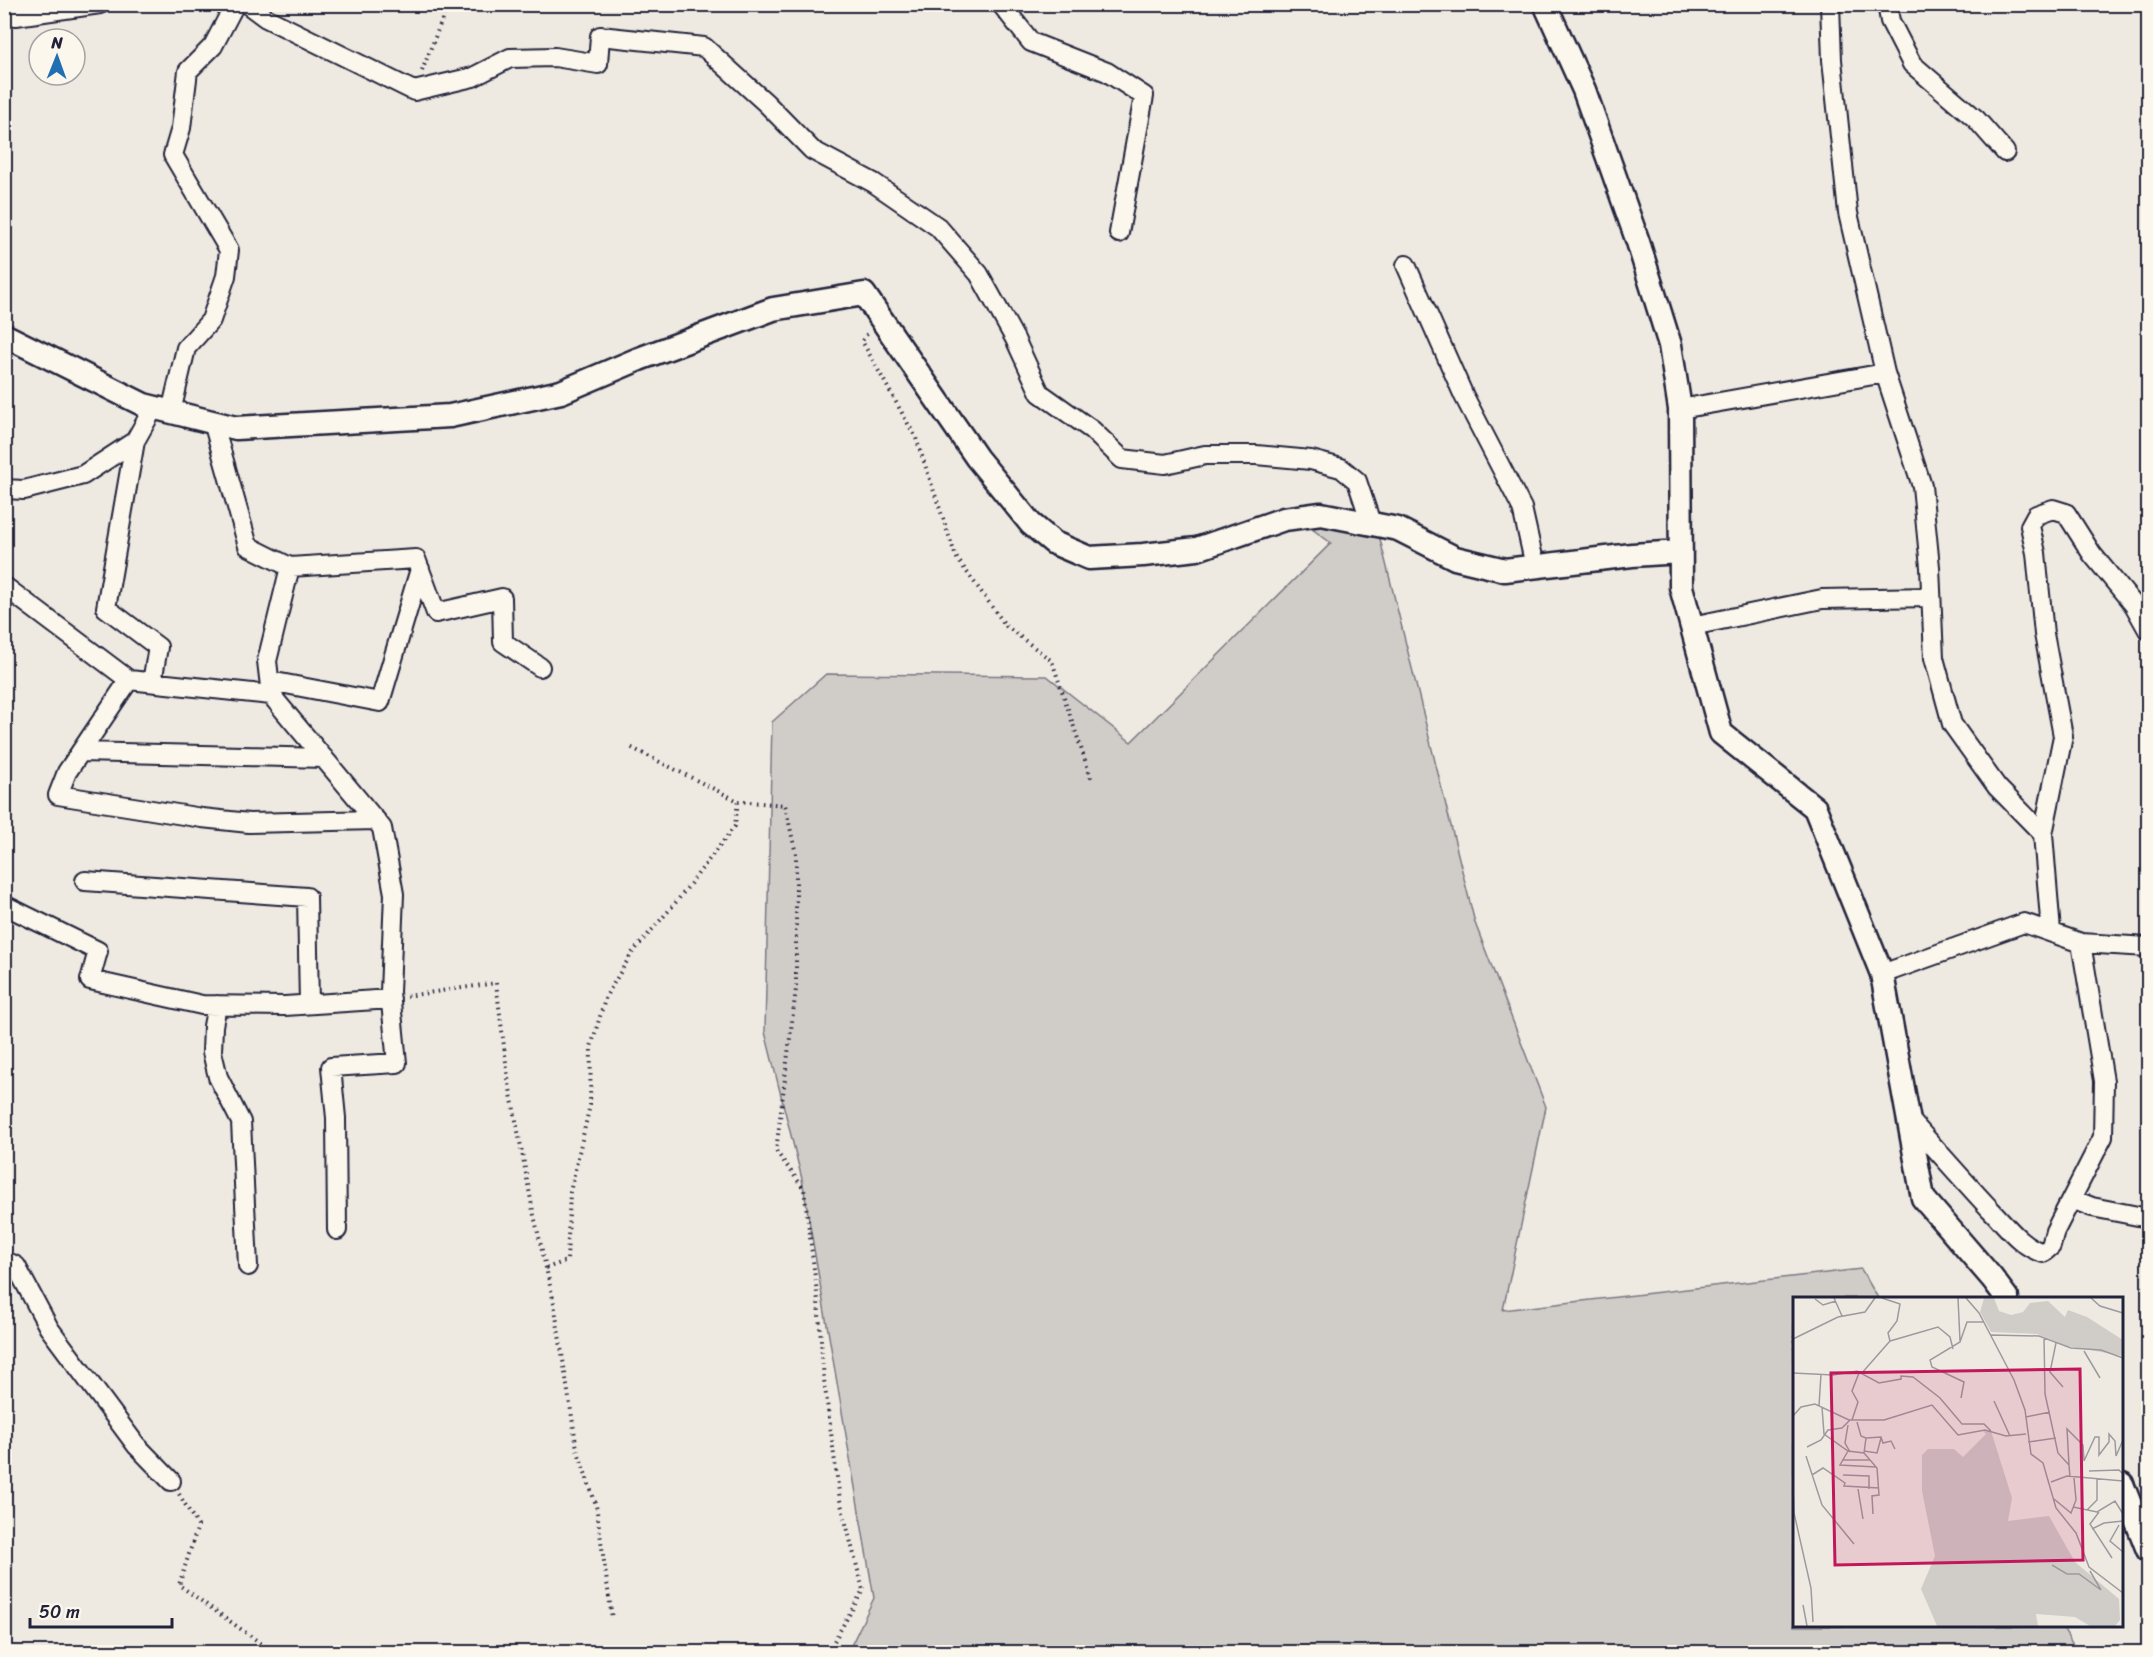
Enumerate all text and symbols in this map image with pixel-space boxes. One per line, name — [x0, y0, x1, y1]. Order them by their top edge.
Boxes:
north arrow — [27, 27, 87, 87]
text: N — [50, 28, 64, 57]
inset map — [1793, 1297, 2123, 1627]
scale bar — [30, 1591, 172, 1629]
text: 50 m — [39, 1596, 80, 1628]

